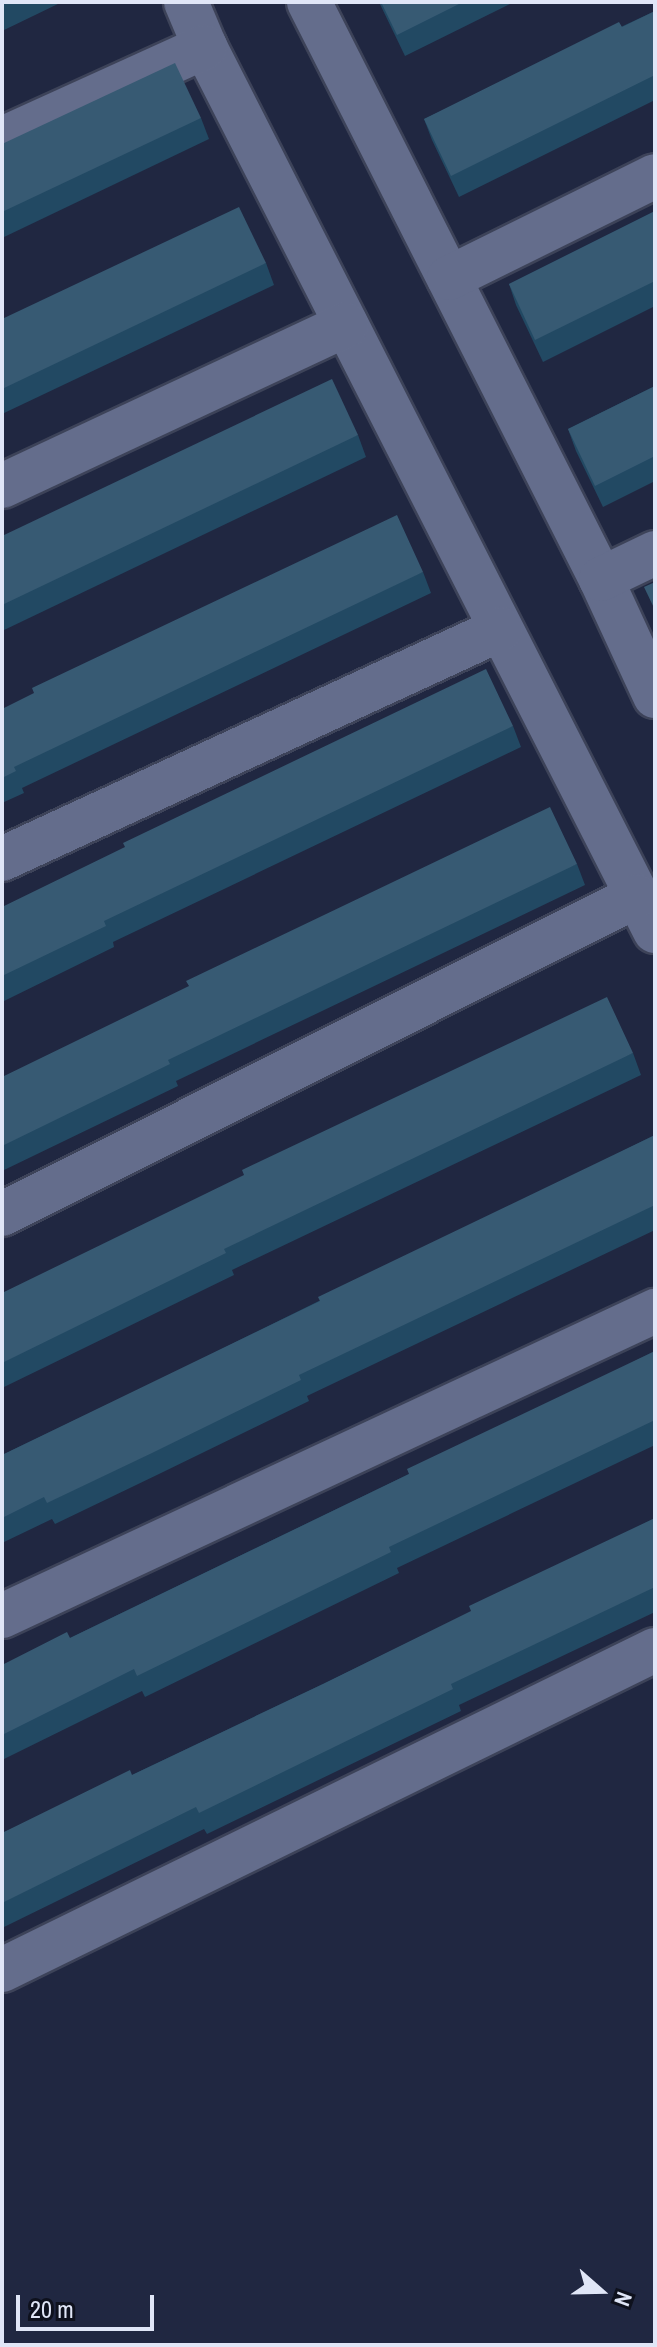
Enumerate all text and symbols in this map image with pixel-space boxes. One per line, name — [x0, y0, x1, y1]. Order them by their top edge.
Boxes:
north arrow — [561, 2251, 641, 2331]
scale bar — [20, 2279, 158, 2329]
text: N — [607, 2288, 640, 2310]
text: 20 m — [30, 2293, 74, 2325]

